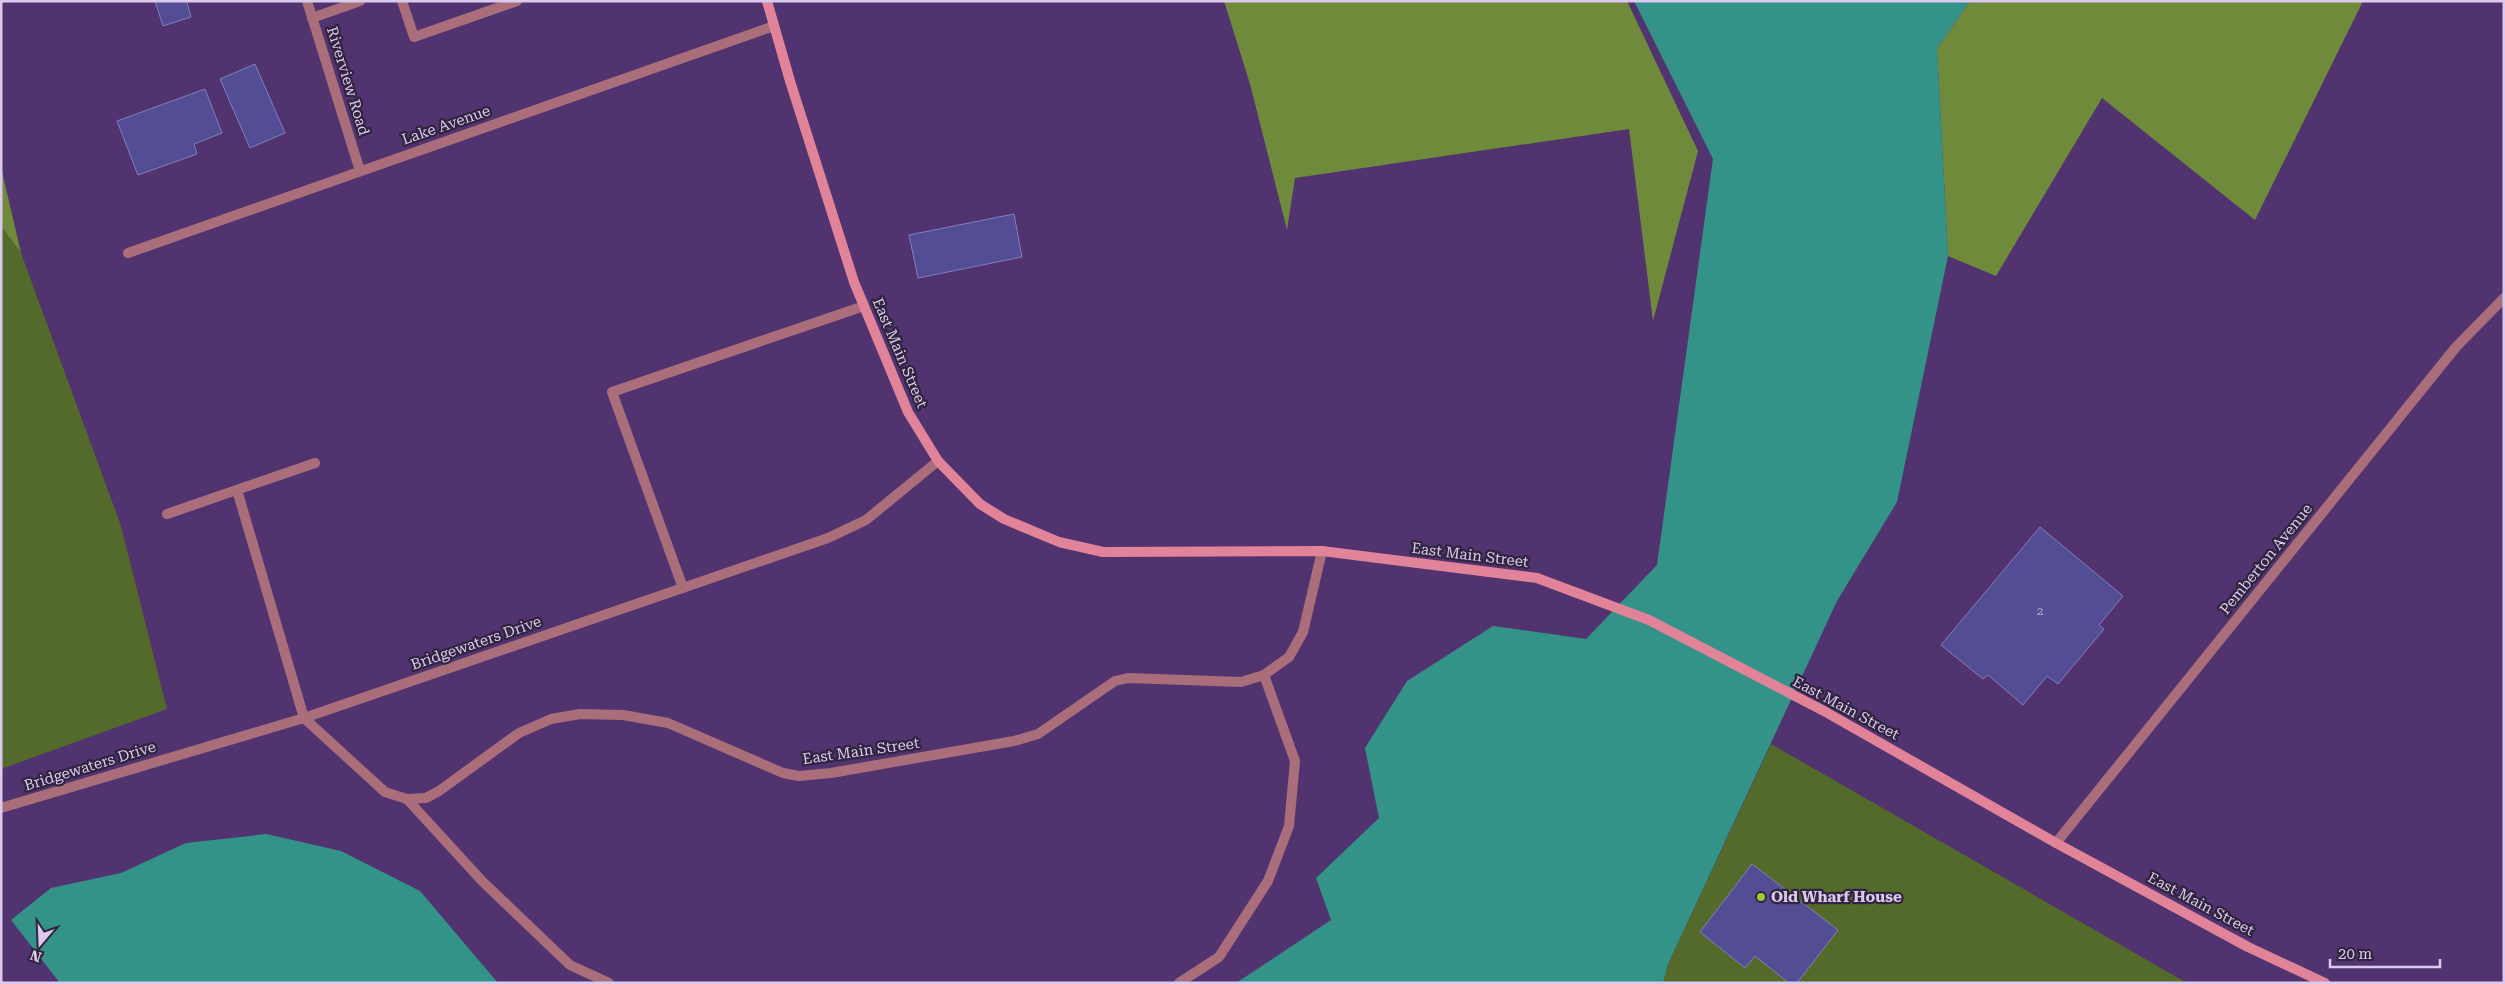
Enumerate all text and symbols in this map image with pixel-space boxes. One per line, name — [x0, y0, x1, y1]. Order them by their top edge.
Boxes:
street label: Riverview Road — [323, 24, 373, 138]
street label: Lake Avenue — [399, 101, 493, 149]
street label: East Main Street — [869, 295, 931, 411]
street label: Pemberton Avenue — [2216, 500, 2316, 618]
street label: East Main Street — [1410, 539, 1530, 571]
house number: 2 — [2037, 604, 2044, 618]
street label: Bridgewaters Drive — [408, 612, 544, 674]
street label: East Main Street — [1790, 672, 1903, 744]
street label: East Main Street — [801, 734, 921, 768]
street label: Bridgewaters Drive — [22, 737, 158, 795]
street label: East Main Street — [2145, 868, 2258, 940]
place label: Old Wharf House — [1771, 888, 1902, 906]
marker: Old Wharf House — [1755, 891, 1767, 903]
north arrow — [15, 919, 65, 969]
scale bar — [2330, 936, 2440, 968]
text: 20 m — [2338, 945, 2373, 963]
text: N — [28, 947, 43, 966]

